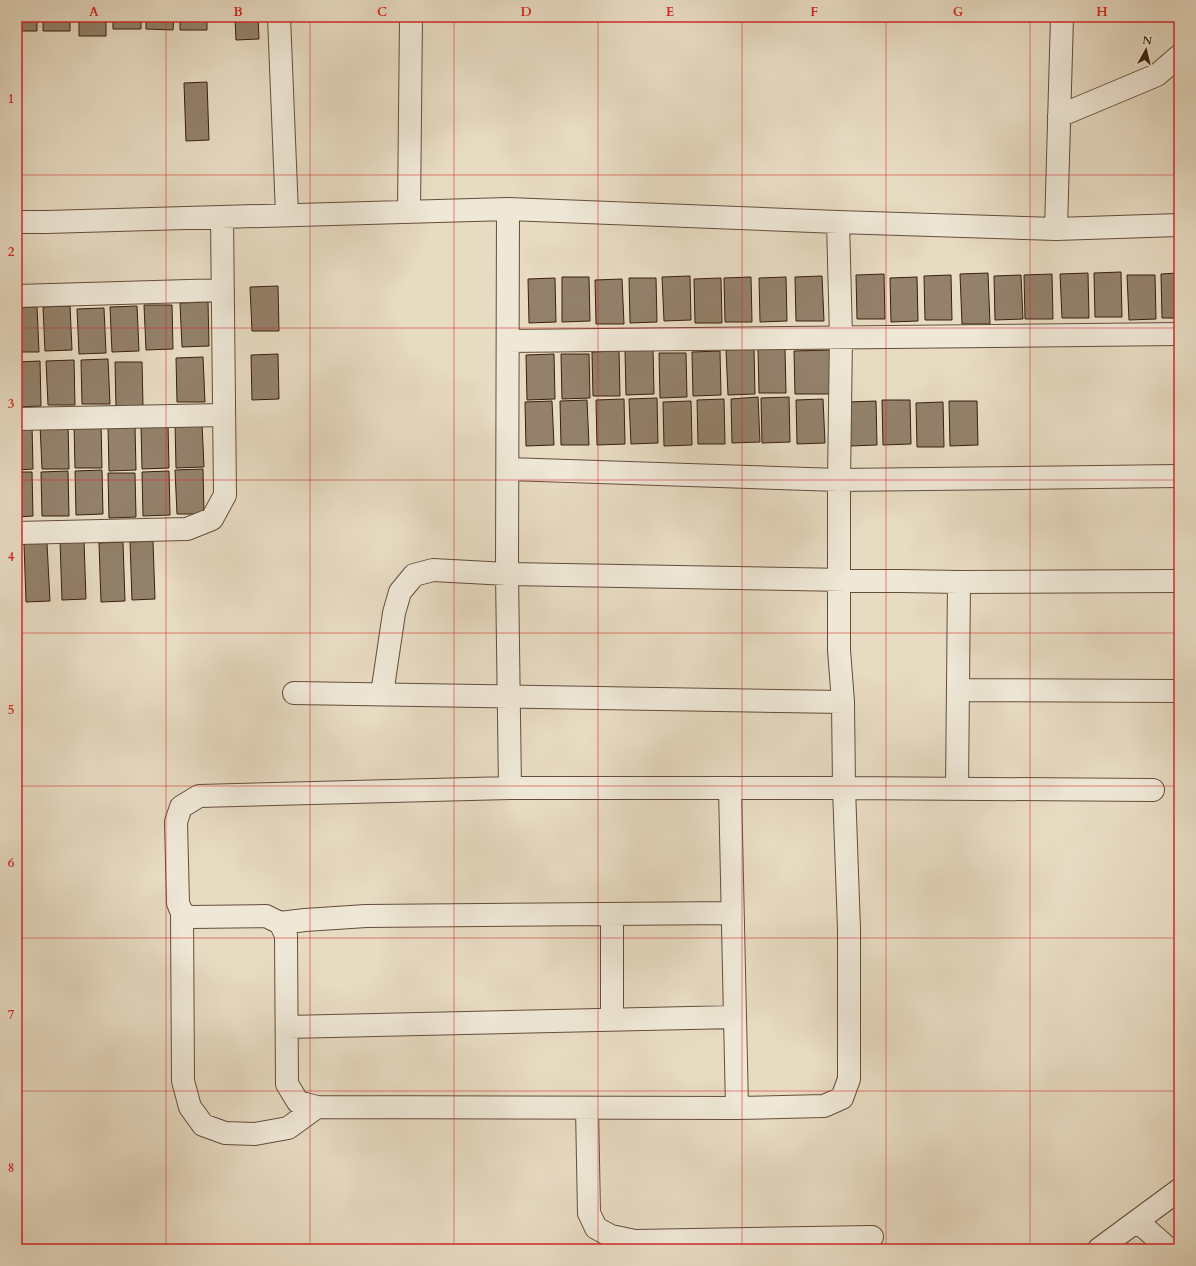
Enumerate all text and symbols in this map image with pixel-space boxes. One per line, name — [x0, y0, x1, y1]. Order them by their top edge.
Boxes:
text: A — [89, 3, 99, 21]
text: B — [233, 3, 243, 21]
text: C — [377, 3, 387, 21]
text: D — [520, 3, 532, 21]
text: E — [666, 3, 674, 21]
text: F — [810, 3, 818, 21]
text: G — [953, 3, 964, 21]
text: H — [1096, 3, 1108, 21]
north arrow — [1126, 30, 1166, 70]
text: N — [1142, 33, 1154, 49]
text: 1 — [8, 90, 14, 108]
text: 2 — [8, 243, 15, 261]
text: 3 — [8, 395, 15, 413]
text: 4 — [8, 548, 15, 566]
text: 5 — [8, 701, 14, 719]
text: 6 — [8, 854, 15, 872]
text: 7 — [8, 1006, 15, 1024]
text: 8 — [8, 1159, 14, 1177]

